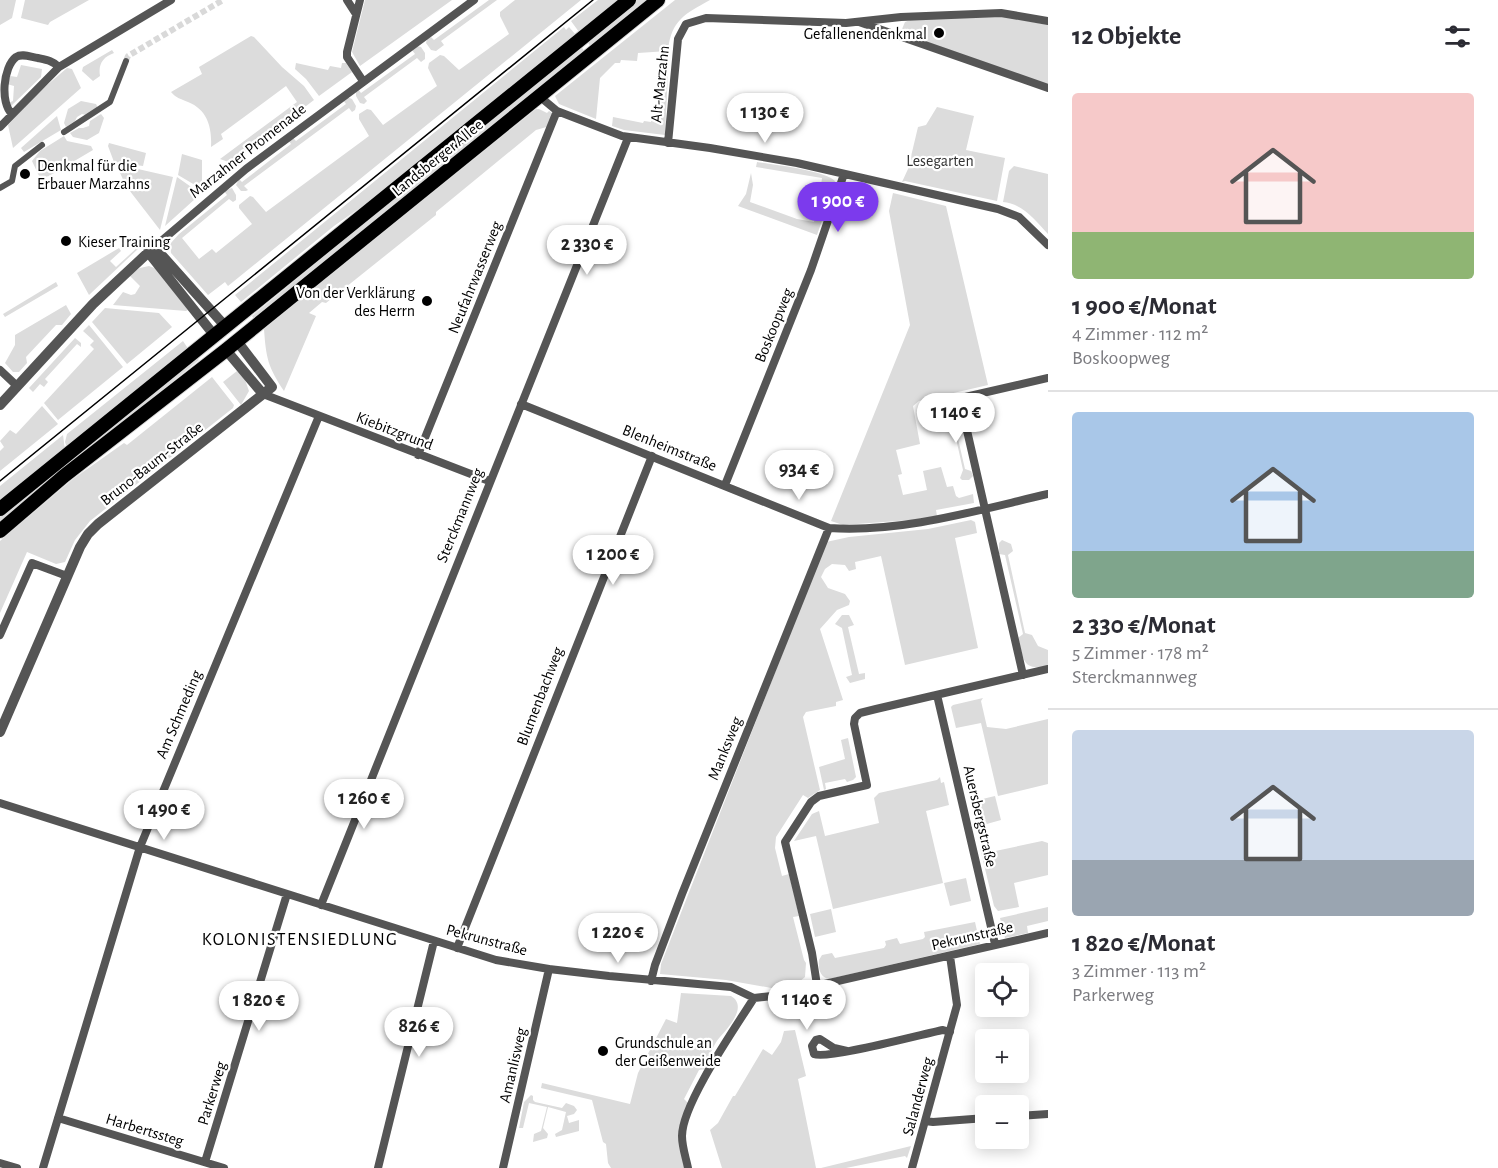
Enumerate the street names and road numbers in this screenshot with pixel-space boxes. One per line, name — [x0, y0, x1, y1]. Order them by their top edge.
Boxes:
street label: Alt-Marzahn — [648, 45, 672, 124]
street label: Marzahner Promenade — [186, 101, 309, 201]
street label: Landsberger Allee — [389, 116, 486, 199]
street label: Neufahrwasserweg — [445, 219, 505, 336]
street label: Boskoopweg — [752, 286, 796, 365]
street label: Kiebitzgrund — [354, 409, 435, 453]
street label: Bruno-Baum-Straße — [97, 419, 206, 509]
street label: Blenheimstraße — [620, 422, 719, 474]
street label: Sterckmannweg — [434, 466, 486, 565]
street label: Blumenbachweg — [514, 645, 566, 748]
street label: Am Schmeding — [153, 668, 205, 761]
street label: Manksweg — [705, 714, 745, 782]
street label: Auersbergstraße — [961, 764, 999, 869]
street label: Pekrunstraße — [930, 919, 1015, 953]
street label: Pekrunstraße — [444, 921, 529, 958]
street label: Amanlisweg — [497, 1026, 529, 1104]
street label: Salanderweg — [900, 1055, 936, 1137]
street label: Parkerweg — [195, 1059, 229, 1127]
street label: Harbertssteg — [104, 1111, 186, 1149]

